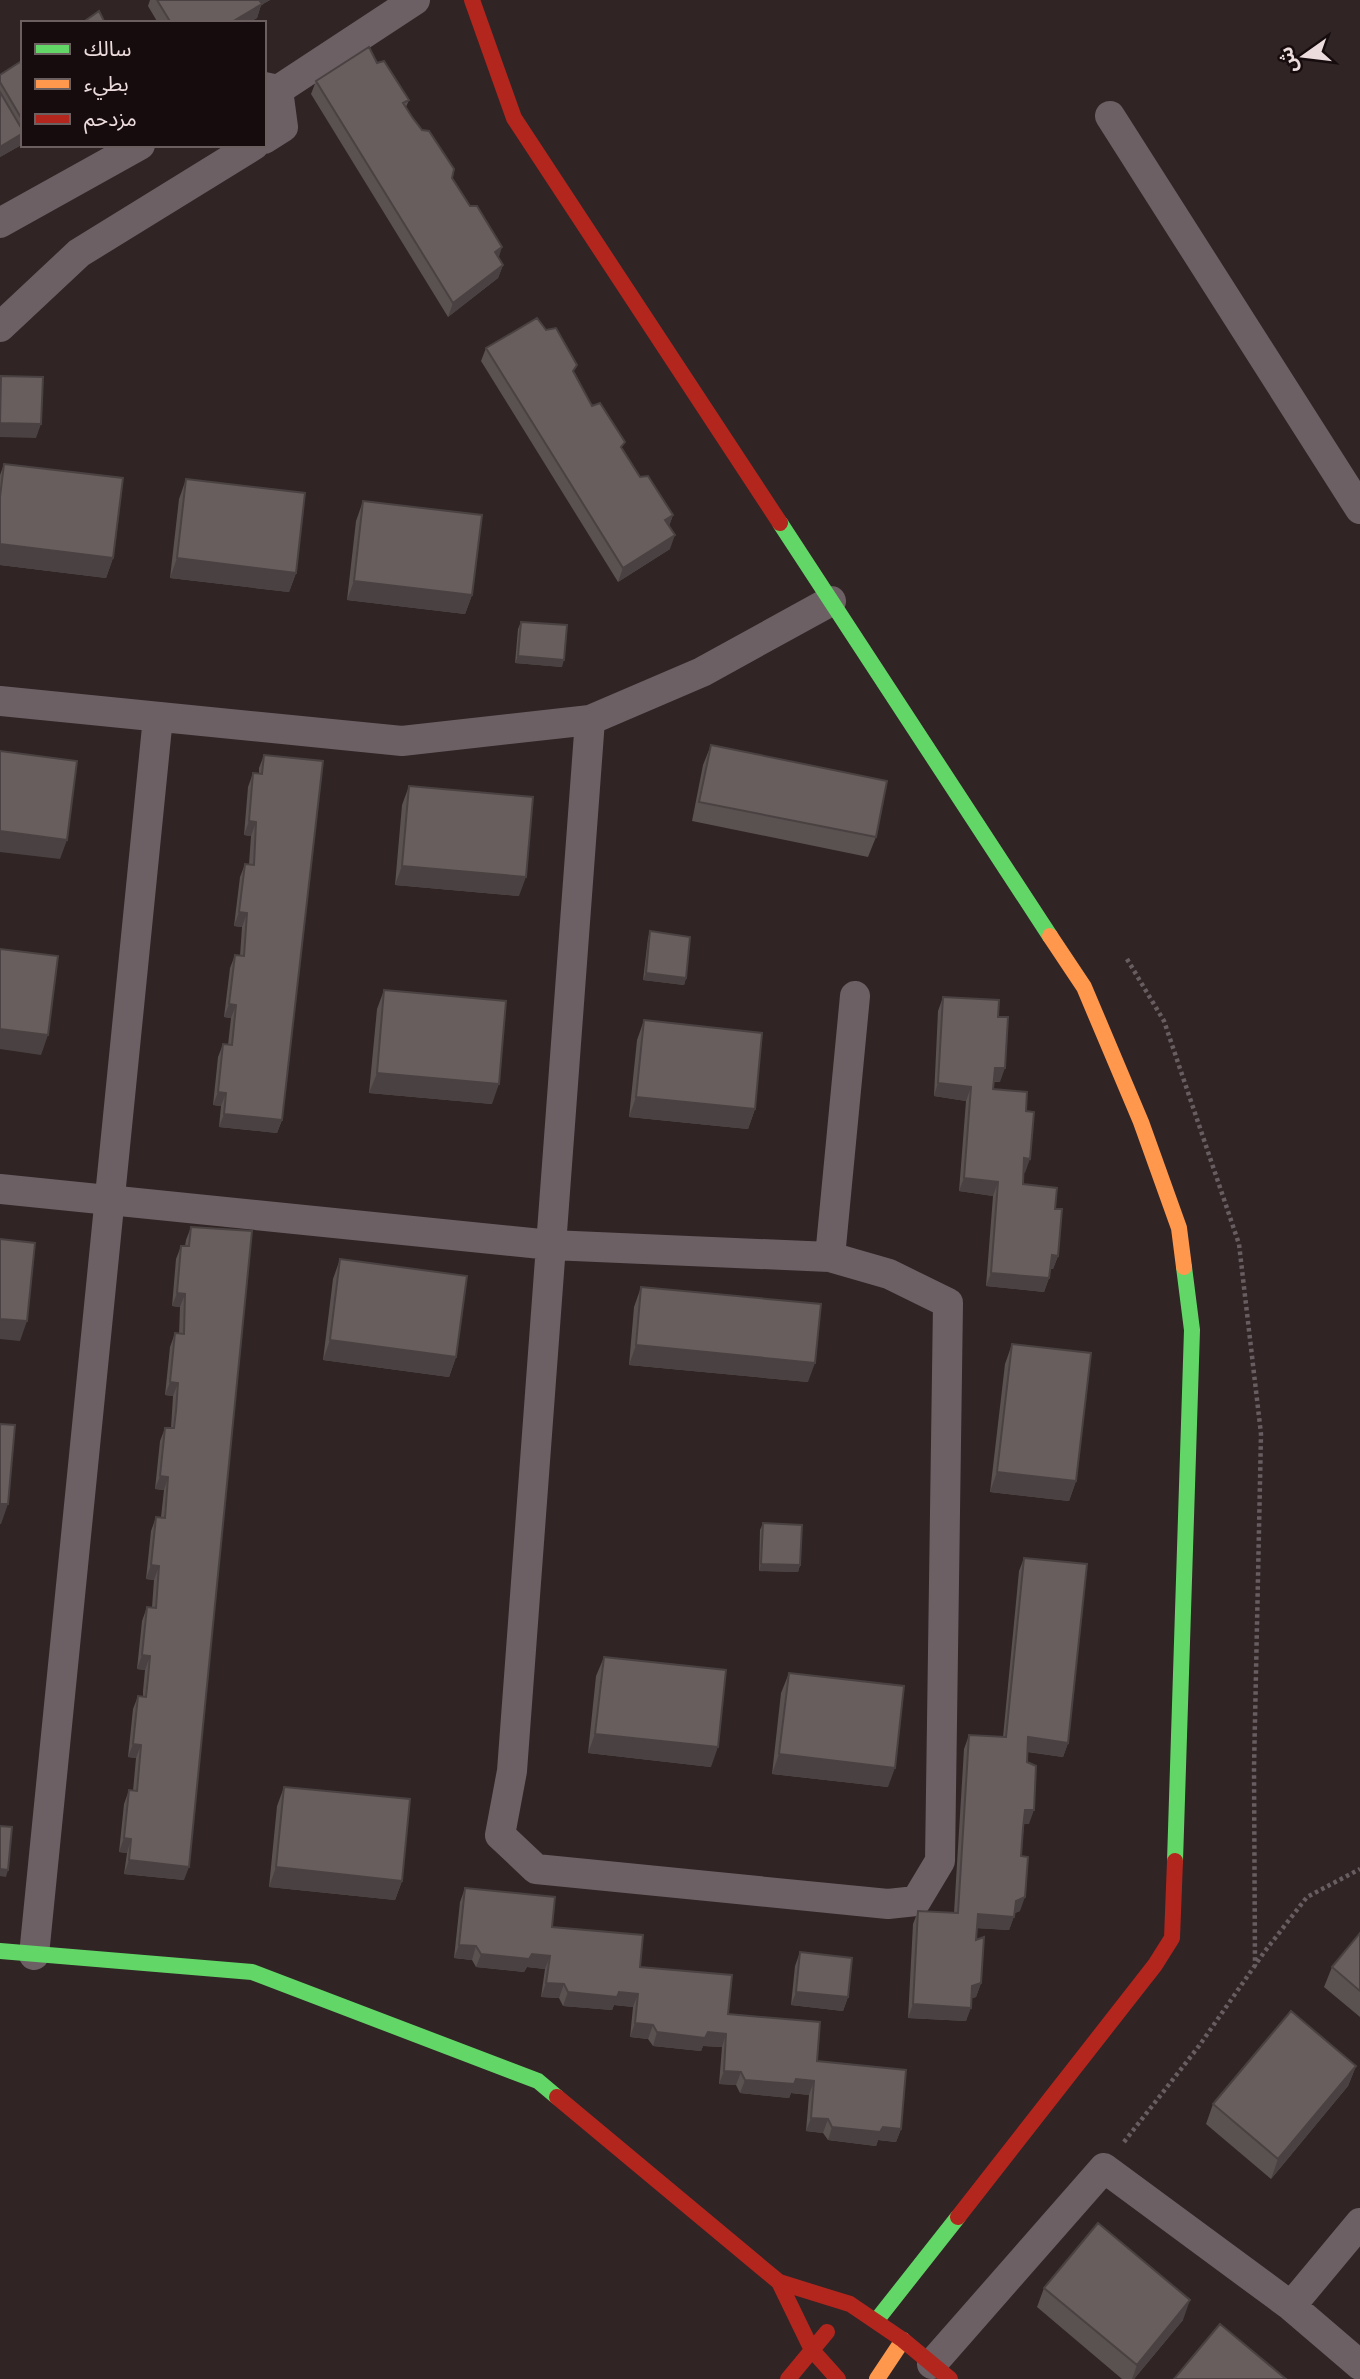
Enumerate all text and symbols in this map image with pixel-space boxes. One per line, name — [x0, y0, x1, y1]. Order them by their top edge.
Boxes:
legend — [21, 21, 266, 147]
north arrow — [1269, 21, 1339, 91]
text: سالك — [84, 35, 131, 60]
text: ش — [1273, 45, 1301, 76]
text: بطيء — [84, 70, 129, 100]
text: مزدحم — [84, 105, 137, 134]

